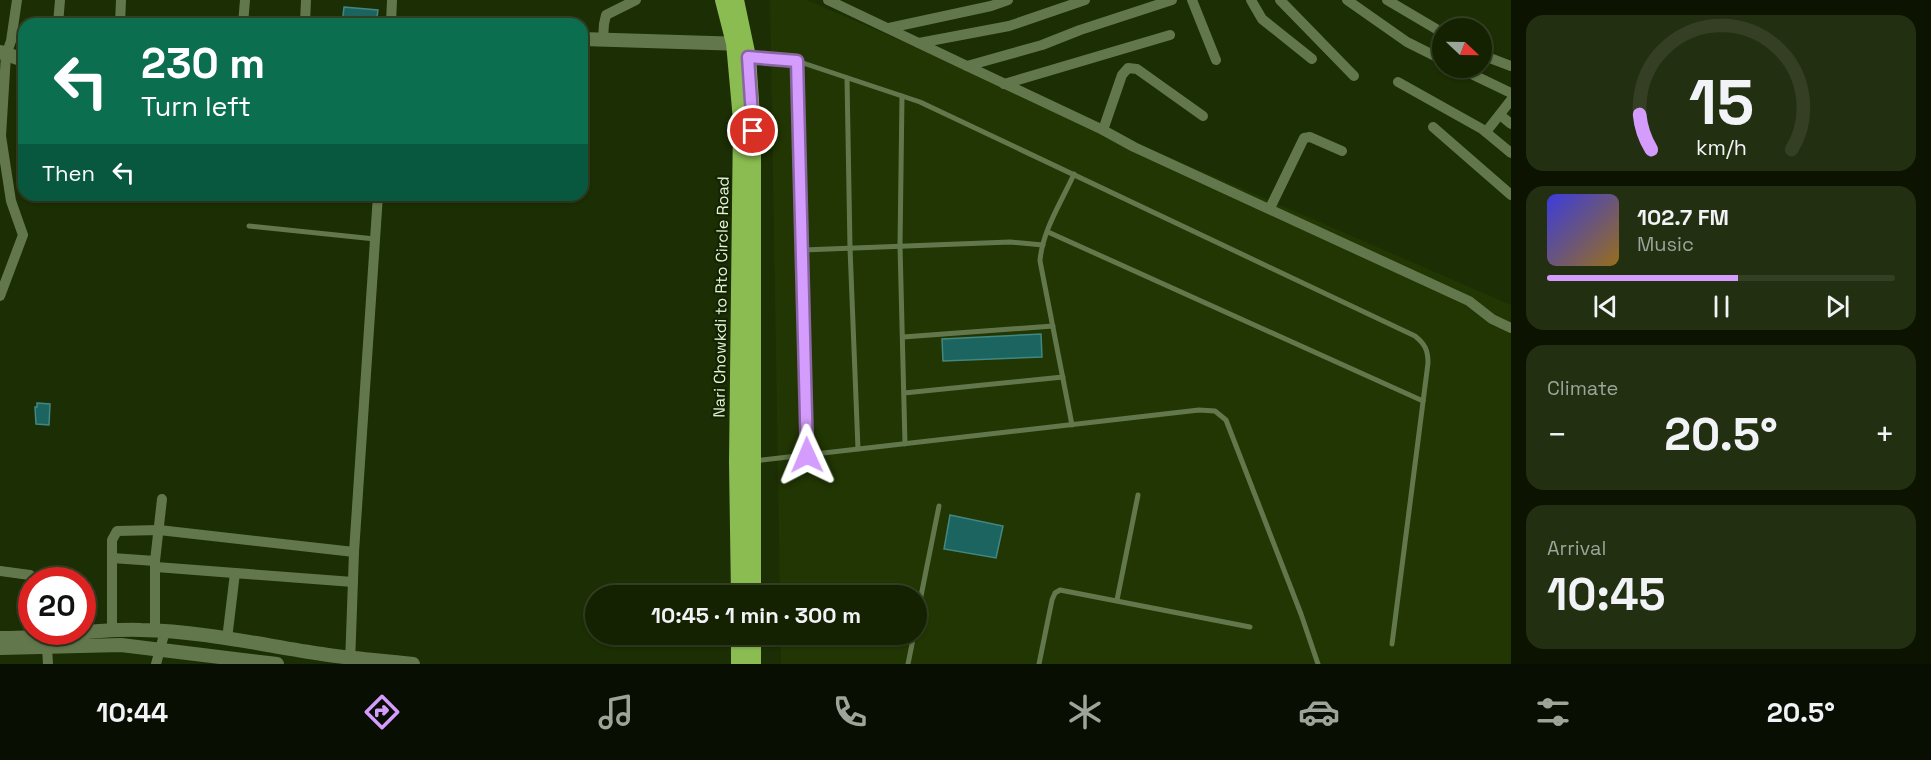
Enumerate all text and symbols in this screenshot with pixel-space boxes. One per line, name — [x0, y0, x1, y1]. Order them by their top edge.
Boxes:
north arrow — [1432, 18, 1492, 78]
map controls — [1432, 18, 1492, 78]
text: 230 m — [141, 37, 265, 90]
icon: left — [42, 42, 120, 120]
text: 15 — [1688, 63, 1754, 142]
text: Turn left — [141, 89, 251, 124]
pin — [727, 105, 778, 156]
icon: arrive — [736, 114, 769, 147]
text: km/h — [1695, 134, 1747, 161]
icon: left — [107, 156, 140, 189]
text: Then — [42, 159, 95, 187]
street label: Nari Chowkdi to Rto Circle Road — [708, 176, 734, 418]
text: 102.7 FM — [1637, 203, 1729, 231]
text: Music — [1637, 231, 1694, 257]
icon: previous — [1589, 290, 1622, 323]
icon: pause — [1705, 290, 1738, 323]
icon: next — [1821, 290, 1854, 323]
text: Climate — [1547, 375, 1618, 401]
text: 20.5° — [1664, 406, 1778, 463]
text: − — [1547, 414, 1567, 456]
text: + — [1875, 414, 1895, 456]
position arrow — [775, 423, 839, 487]
text: Arrival — [1547, 535, 1606, 561]
text: 10:45 — [1547, 566, 1666, 623]
speed limit sign: 20 — [18, 567, 96, 645]
text: 10:45 · 1 min · 300 m — [651, 601, 861, 629]
icon: directions — [361, 691, 403, 733]
icon: music — [595, 691, 637, 733]
icon: phone — [829, 691, 871, 733]
icon: climate — [1064, 691, 1106, 733]
icon: car — [1298, 691, 1340, 733]
icon: filters — [1532, 691, 1574, 733]
text: 10:44 — [96, 695, 168, 730]
text: 20.5° — [1767, 695, 1835, 730]

